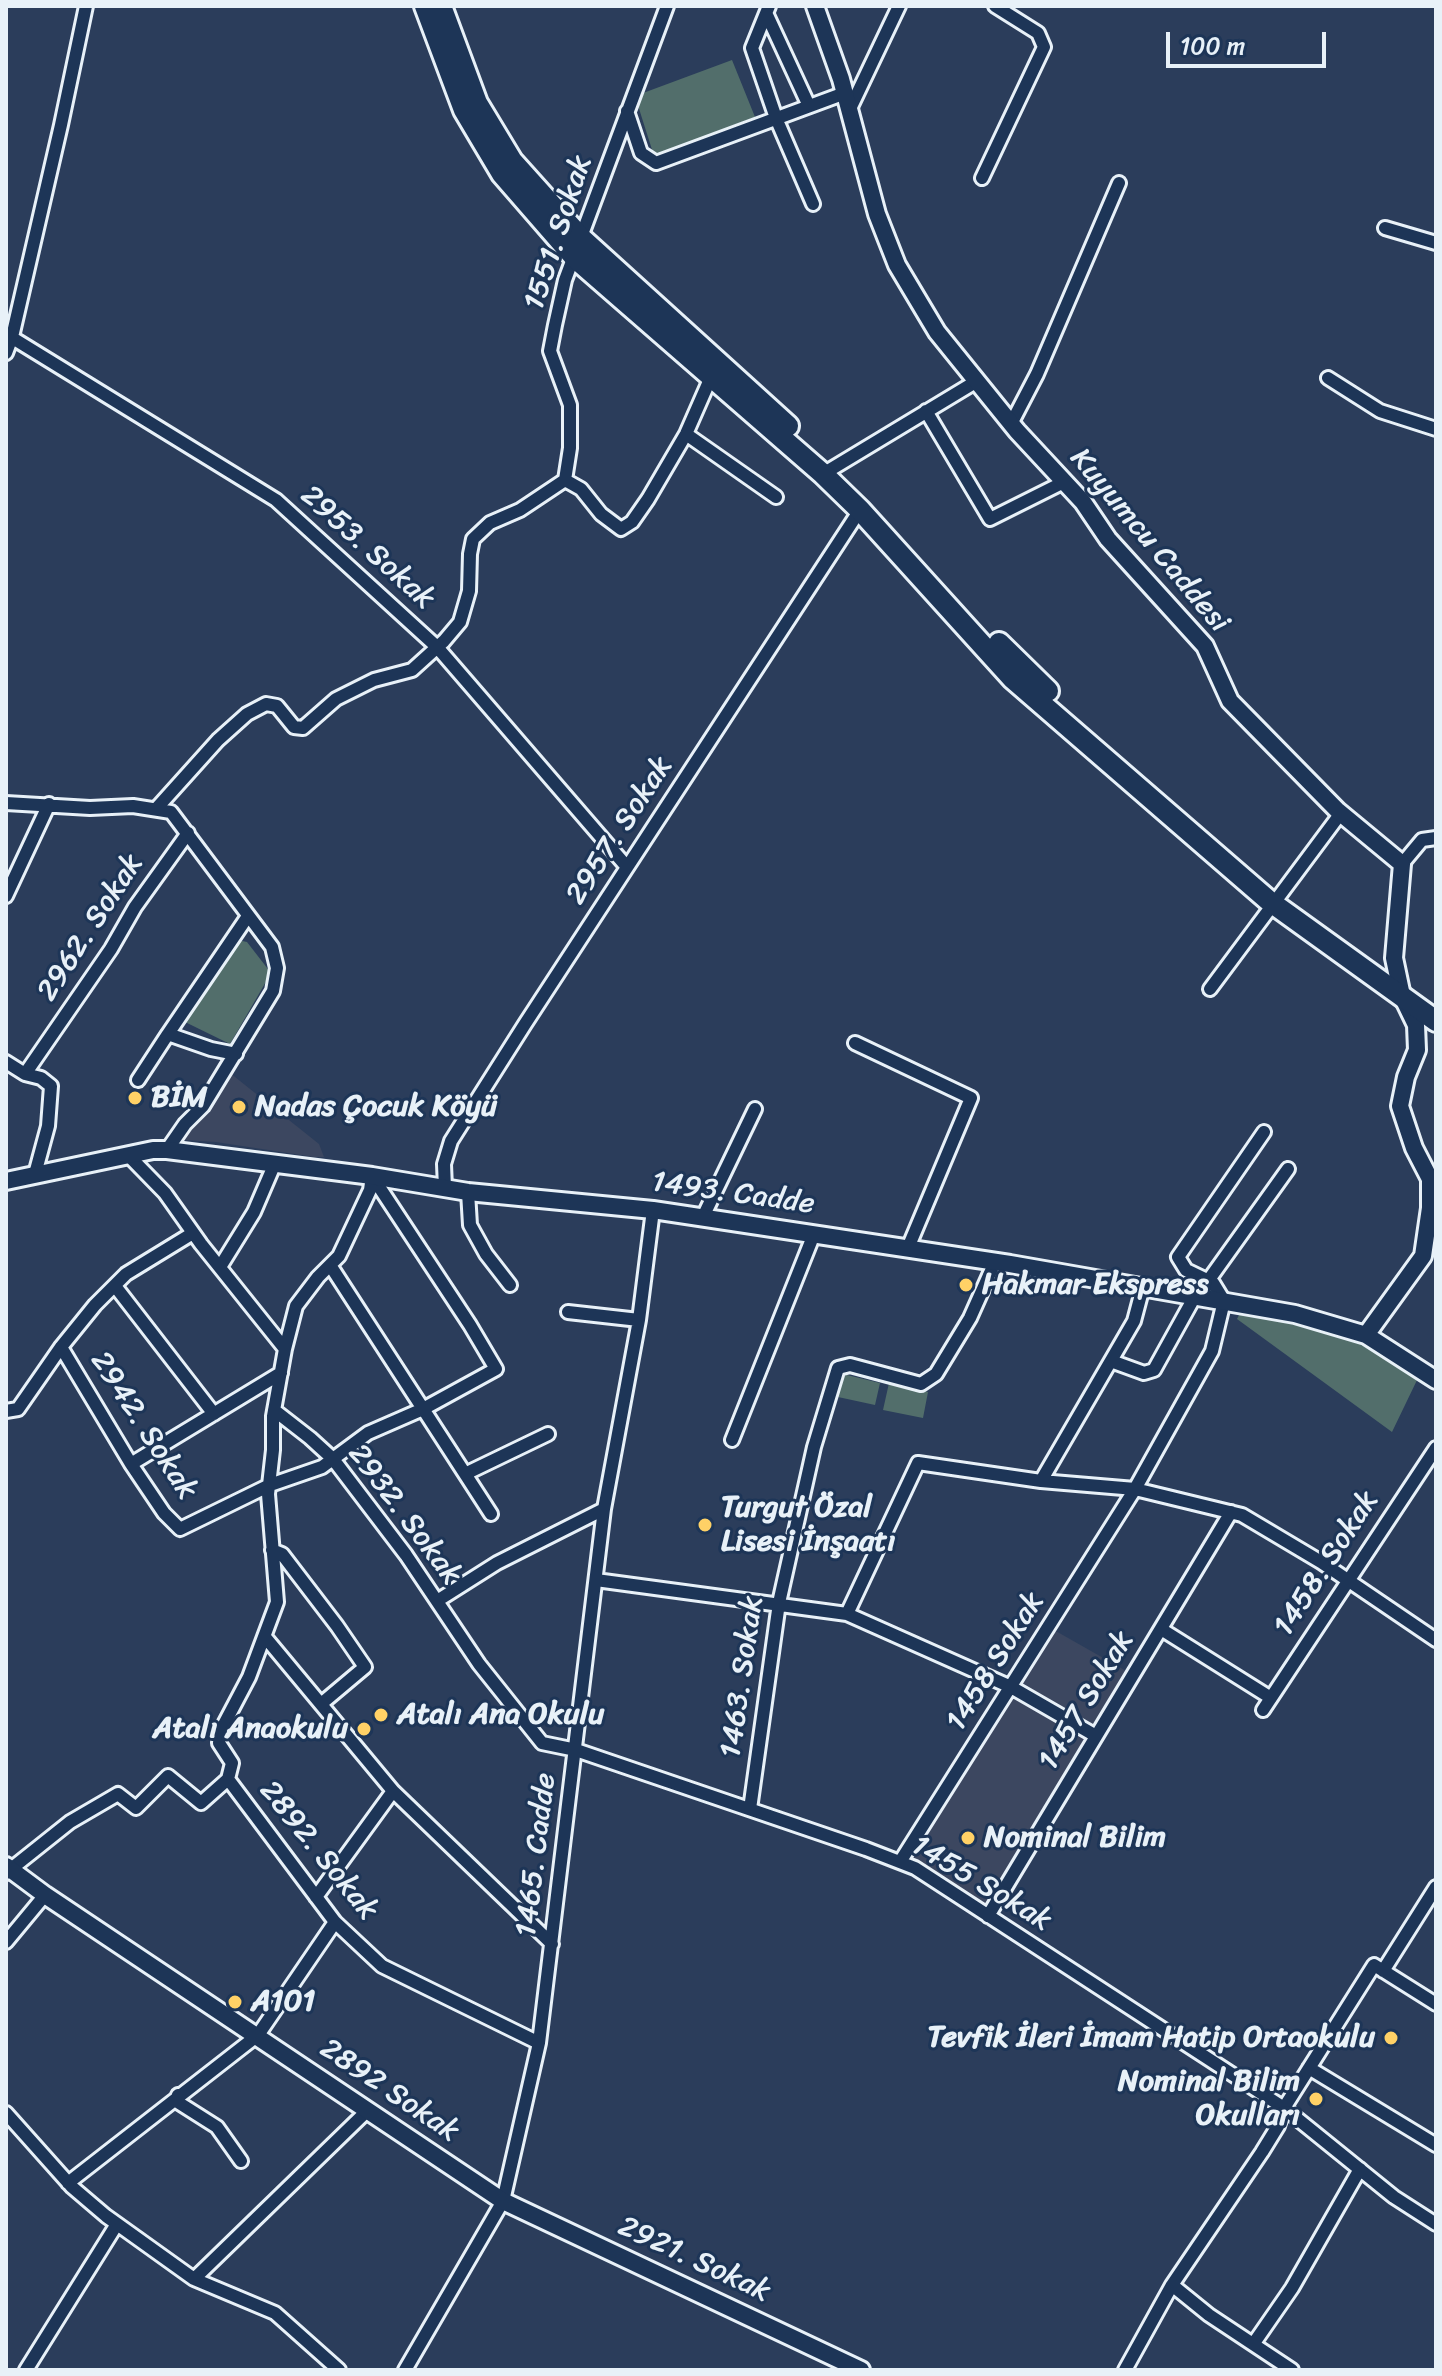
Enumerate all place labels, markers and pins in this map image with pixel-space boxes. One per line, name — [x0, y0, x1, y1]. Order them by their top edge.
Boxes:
place label: BİM — [151, 1080, 207, 1116]
marker: BİM — [126, 1089, 144, 1107]
place label: Nadas Çocuk Köyü — [255, 1089, 497, 1125]
marker: Nadas Çocuk Köyü — [230, 1098, 248, 1116]
place label: Hakmar Ekspress — [982, 1267, 1208, 1303]
marker: Hakmar Ekspress — [957, 1276, 975, 1294]
place label: Turgut Özal Lisesi İnşaatı — [721, 1490, 896, 1560]
marker: Turgut Özal Lisesi İnşaatı — [696, 1516, 714, 1534]
place label: Atalı Ana Okulu — [397, 1697, 604, 1733]
marker: Atalı Ana Okulu — [372, 1706, 390, 1724]
place label: Atalı Anaokulu — [153, 1711, 348, 1747]
marker: Atalı Anaokulu — [355, 1720, 373, 1738]
place label: Nominal Bilim — [984, 1820, 1166, 1856]
marker: Nominal Bilim — [959, 1829, 977, 1847]
place label: A101 — [251, 1984, 315, 2020]
marker: A101 — [226, 1993, 244, 2011]
place label: Tevfik İleri İmam Hatip Ortaokulu — [928, 2020, 1375, 2056]
marker: Tevfik İleri İmam Hatip Ortaokulu — [1382, 2029, 1400, 2047]
place label: Nominal Bilim Okulları — [1118, 2064, 1300, 2134]
marker: Nominal Bilim Okulları — [1307, 2090, 1325, 2108]

